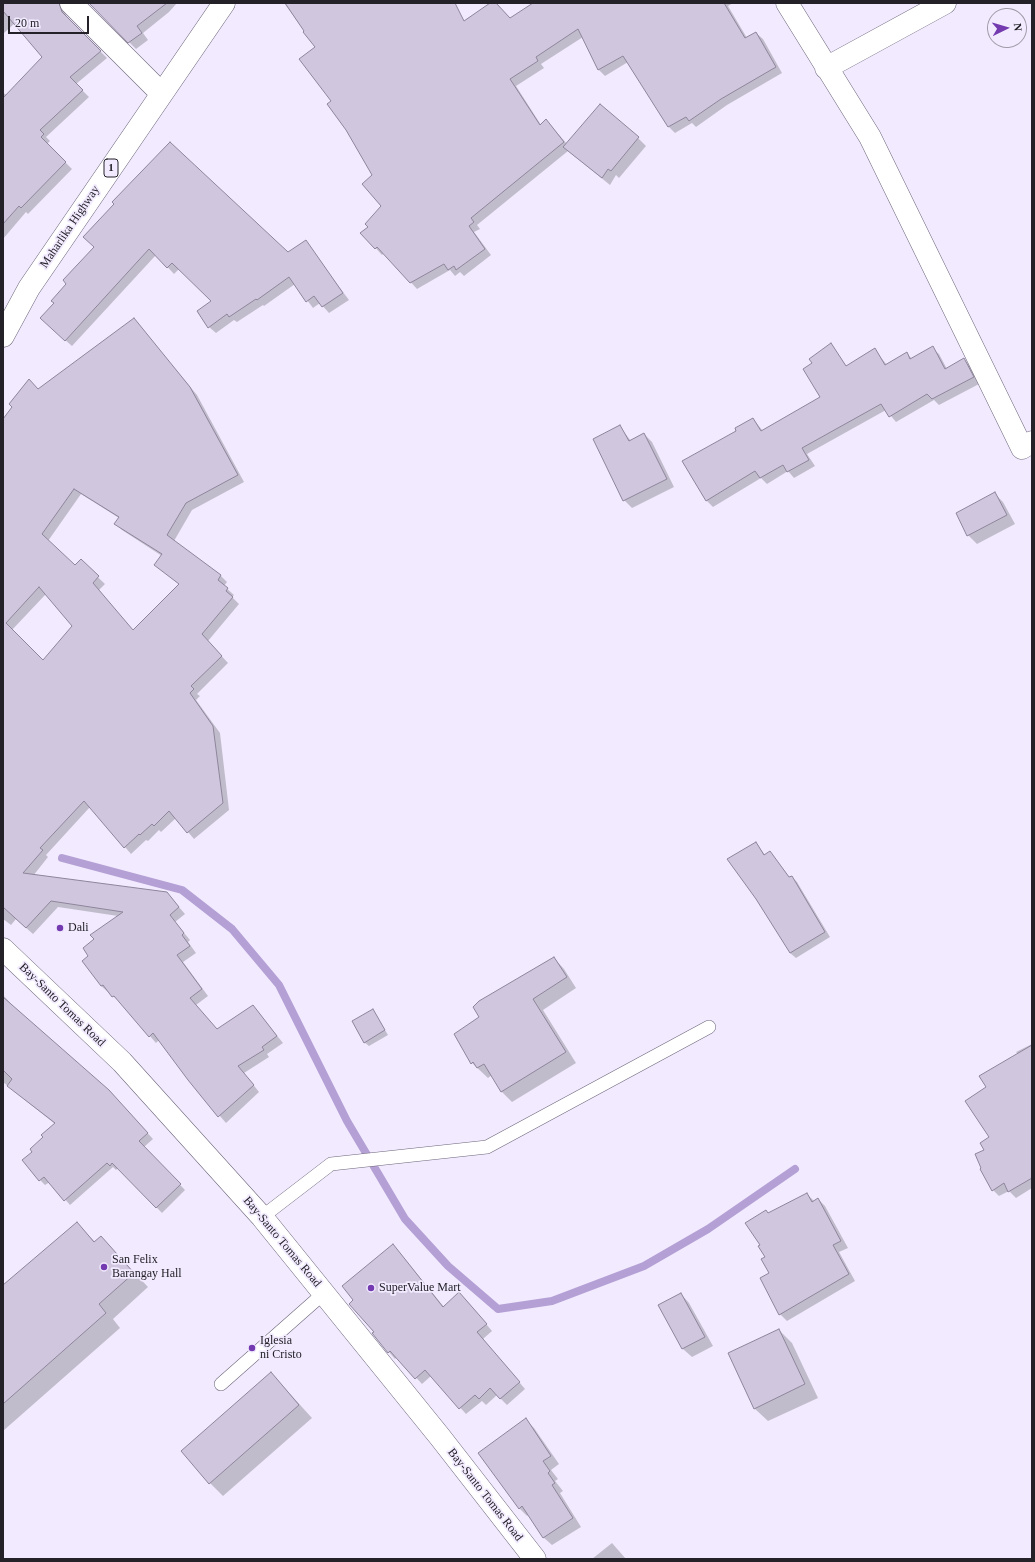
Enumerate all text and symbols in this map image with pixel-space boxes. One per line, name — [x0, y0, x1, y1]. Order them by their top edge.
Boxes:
scale bar — [10, 8, 91, 34]
north arrow — [987, 8, 1027, 48]
text: 20 m — [15, 16, 39, 30]
text: N — [1012, 23, 1024, 32]
road number: 1 — [104, 159, 118, 177]
street label: Maharlika Highway — [37, 183, 103, 271]
place label: Dali — [68, 921, 89, 935]
marker: Dali — [55, 923, 65, 933]
street label: Bay-Santo Tomas Road — [16, 960, 108, 1050]
street label: Bay-Santo Tomas Road — [240, 1194, 324, 1290]
place label: San Felix Barangay Hall — [112, 1253, 182, 1281]
marker: San Felix Barangay Hall — [99, 1262, 109, 1272]
place label: SuperValue Mart — [379, 1281, 461, 1295]
marker: SuperValue Mart — [366, 1283, 376, 1293]
place label: Iglesia ni Cristo — [260, 1334, 302, 1362]
marker: Iglesia ni Cristo — [247, 1343, 257, 1353]
street label: Bay-Santo Tomas Road — [444, 1446, 526, 1544]

